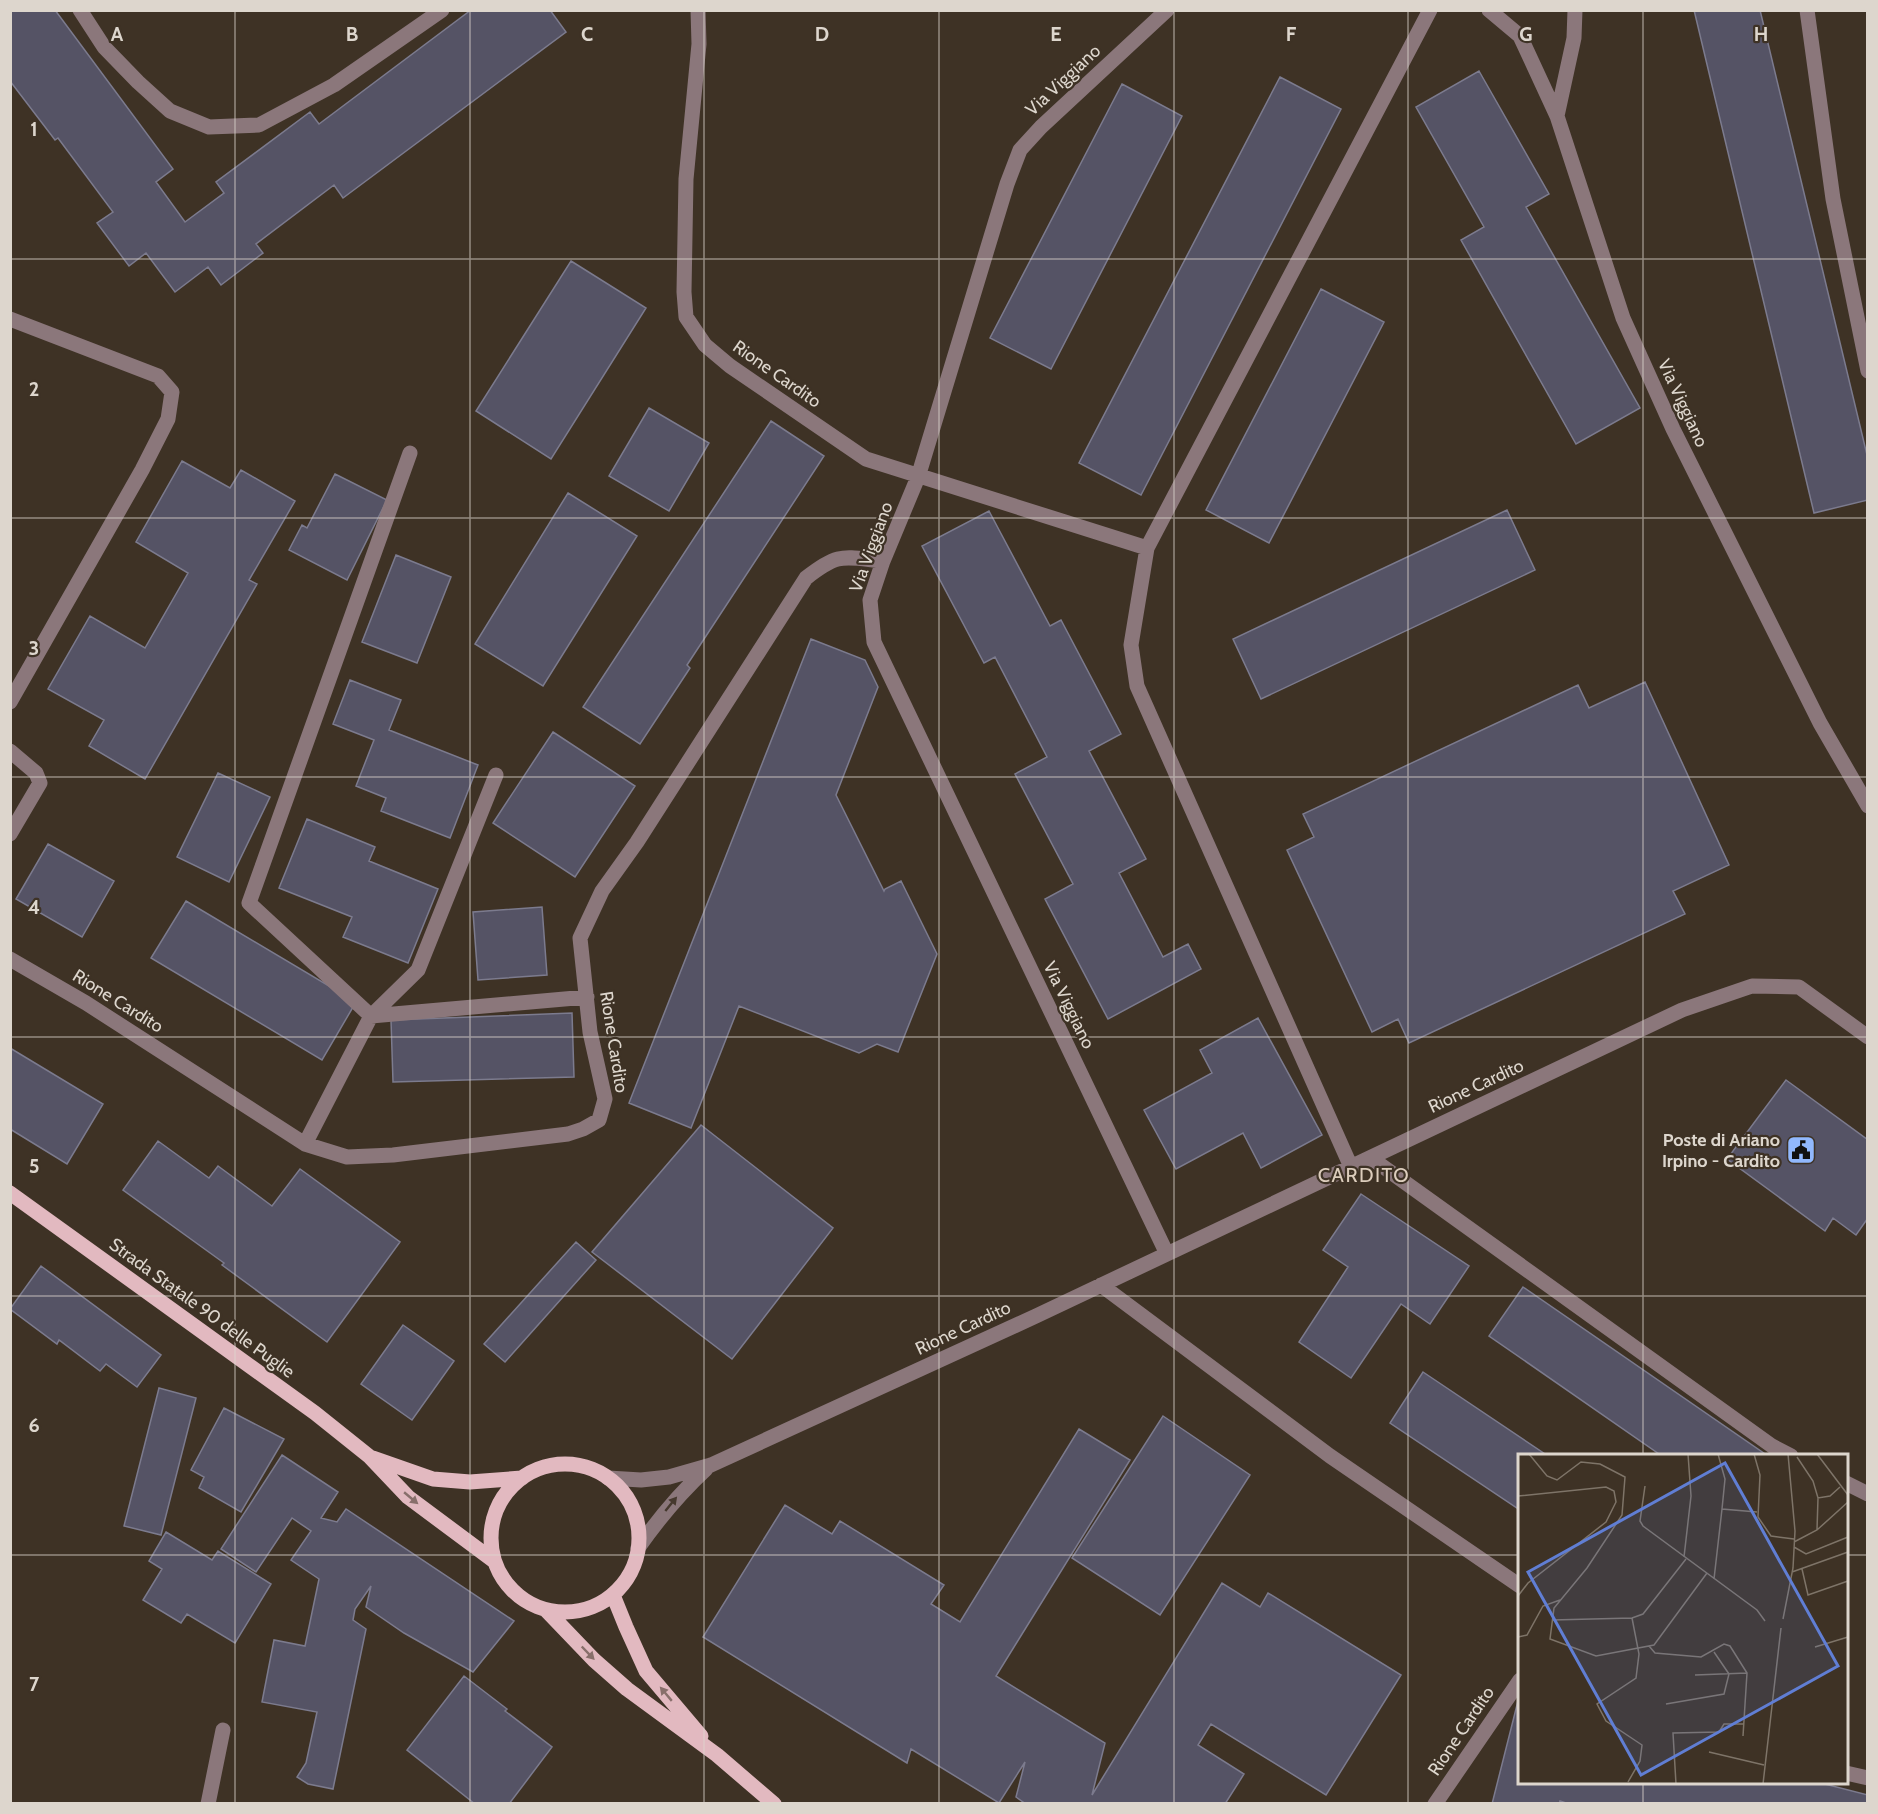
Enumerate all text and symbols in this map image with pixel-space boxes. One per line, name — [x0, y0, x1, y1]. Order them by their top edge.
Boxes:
text: A — [111, 22, 124, 46]
text: B — [346, 22, 358, 46]
text: C — [581, 22, 593, 46]
text: D — [815, 22, 829, 46]
text: E — [1050, 22, 1062, 46]
text: F — [1286, 22, 1297, 46]
text: G — [1519, 22, 1533, 46]
text: H — [1754, 22, 1768, 46]
street label: Via Viggiano — [1021, 40, 1105, 120]
text: 1 — [30, 117, 38, 141]
street label: Rione Cardito — [729, 336, 825, 413]
street label: Via Viggiano — [1653, 355, 1713, 451]
text: 2 — [29, 377, 39, 401]
street label: Via Viggiano — [844, 499, 898, 595]
text: 3 — [29, 636, 39, 660]
text: 4 — [28, 895, 40, 919]
street label: Via Viggiano — [1038, 958, 1100, 1052]
street label: Rione Cardito — [69, 964, 167, 1038]
street label: Rione Cardito — [595, 990, 633, 1095]
street label: Rione Cardito — [1425, 1054, 1527, 1118]
place label: Poste di Ariano Irpino - Cardito — [1662, 1129, 1780, 1172]
public building icon: Poste di Ariano Irpino - Cardito — [1785, 1134, 1817, 1166]
text: 5 — [29, 1154, 39, 1178]
district label: CARDITO — [1318, 1163, 1410, 1187]
street label: Strada Statale 90 delle Puglie — [105, 1233, 299, 1383]
street label: Rione Cardito — [912, 1296, 1014, 1360]
text: 6 — [28, 1413, 40, 1437]
inset map — [1518, 1454, 1848, 1784]
one-way arrow — [403, 1492, 419, 1505]
one-way arrow — [664, 1496, 677, 1511]
one-way arrow — [581, 1646, 595, 1661]
text: 7 — [29, 1672, 40, 1696]
street label: Rione Cardito — [1423, 1682, 1499, 1780]
one-way arrow — [659, 1686, 672, 1702]

